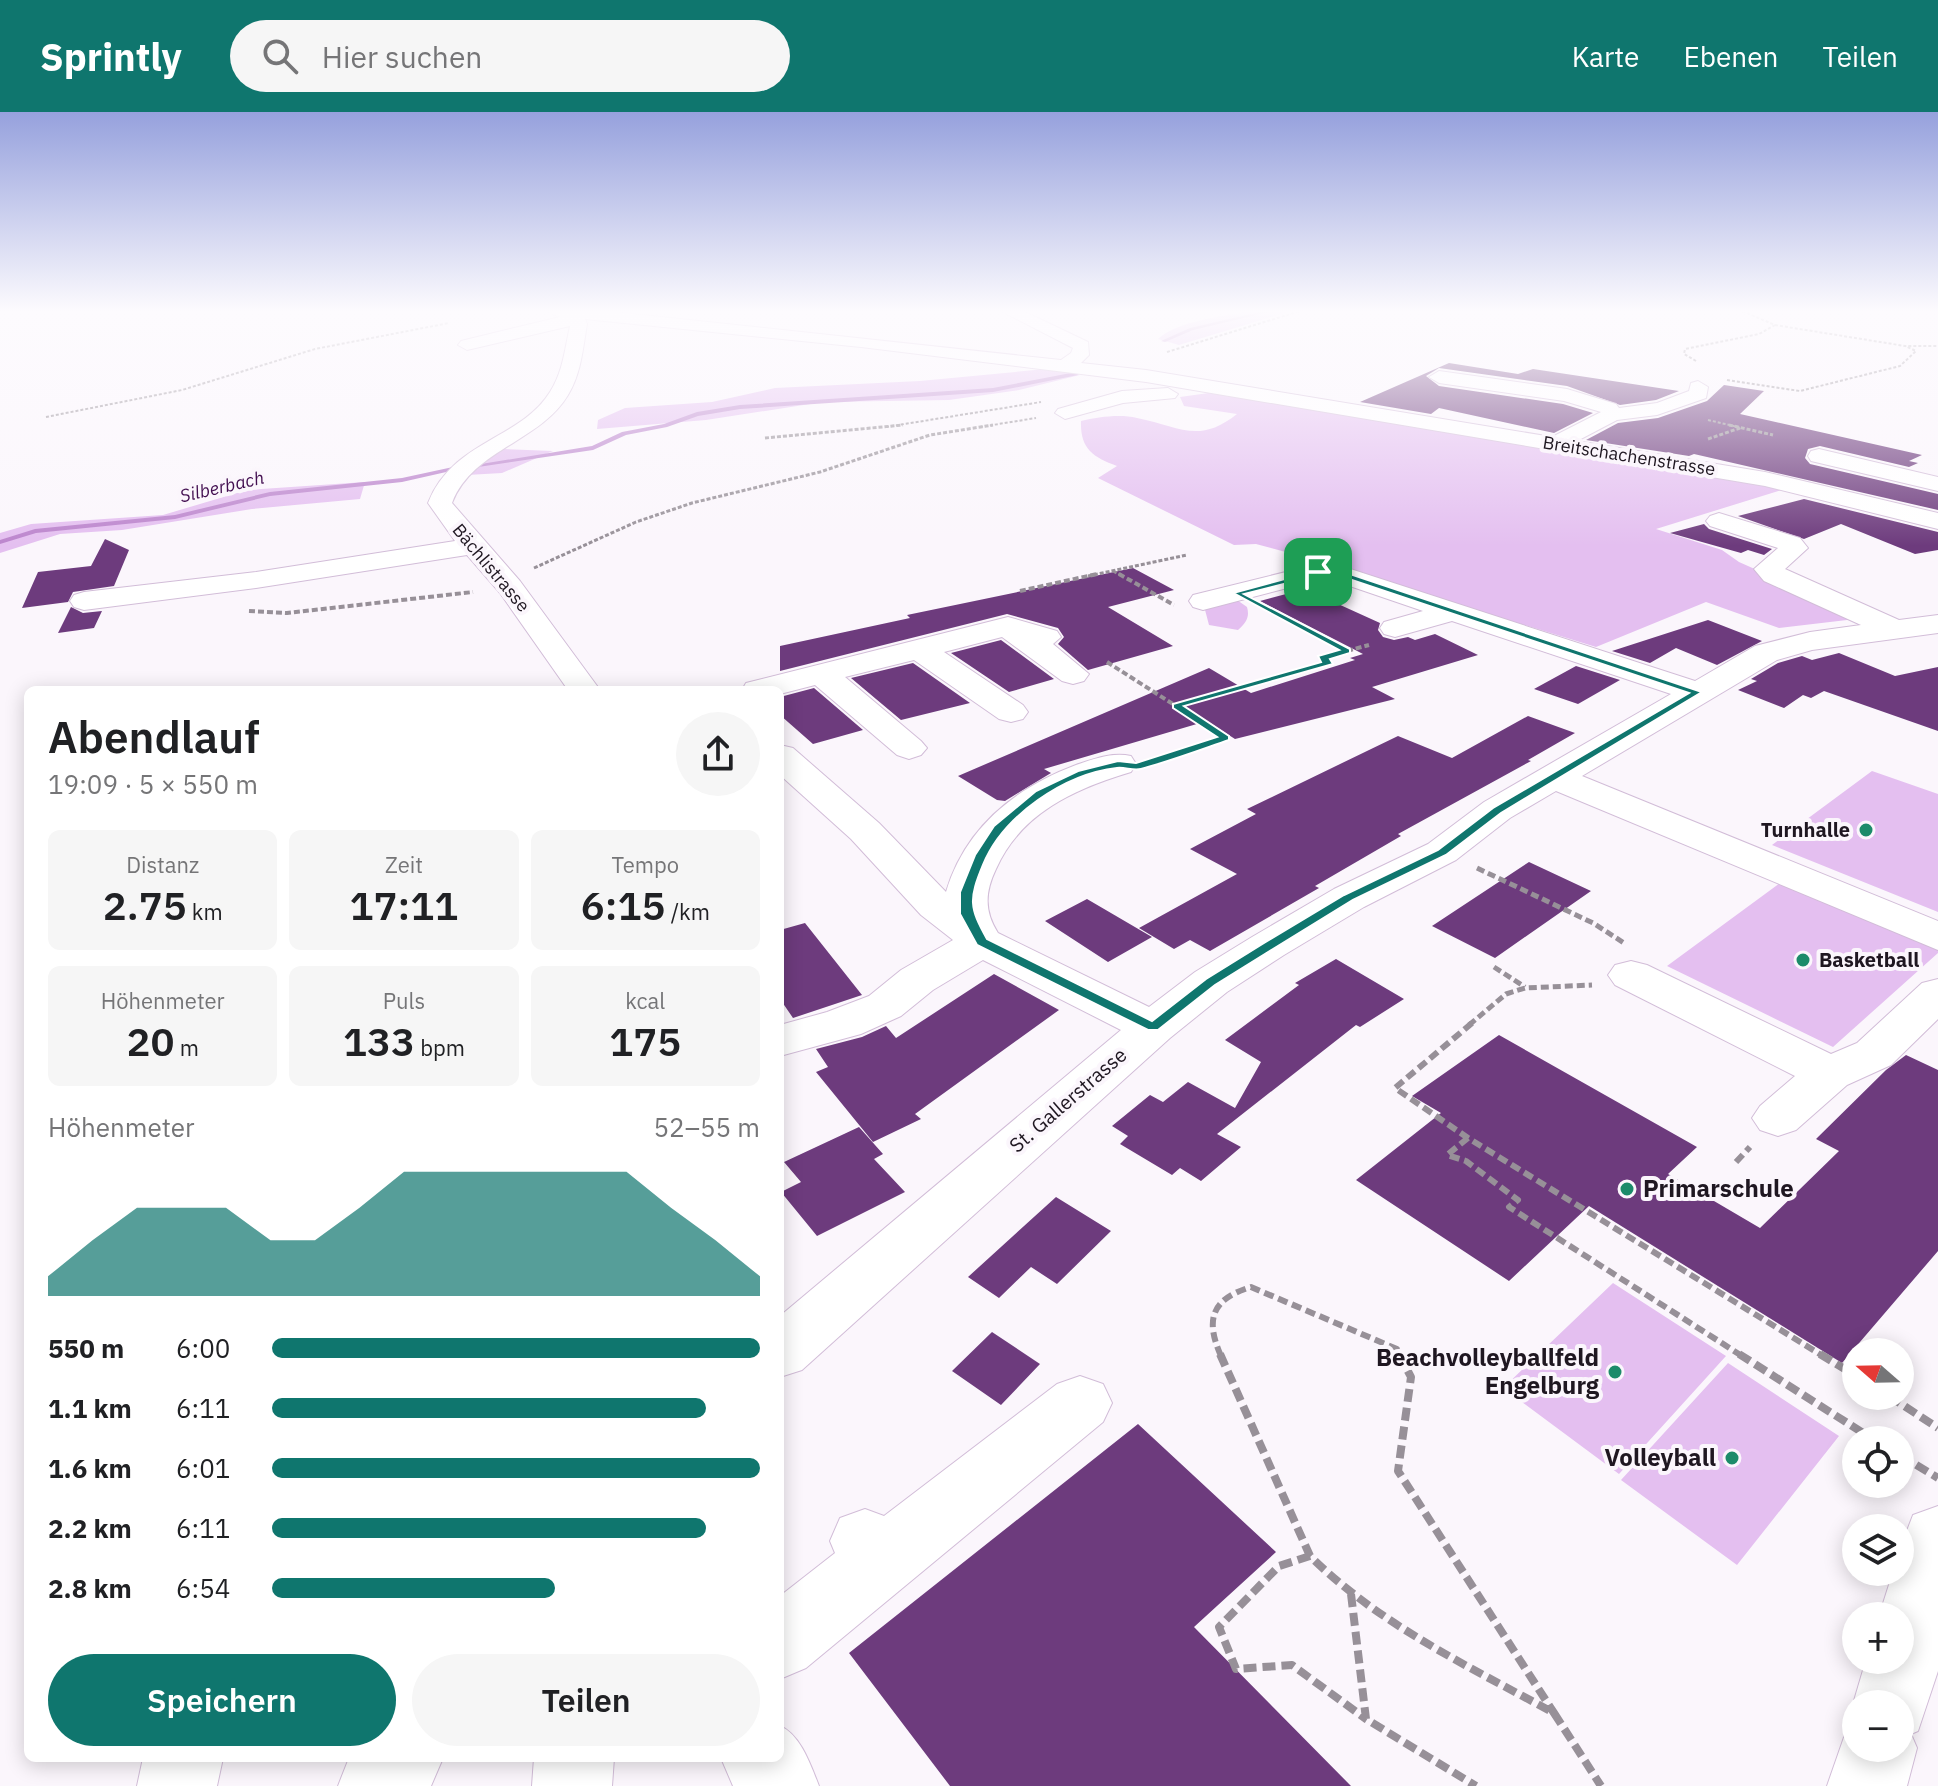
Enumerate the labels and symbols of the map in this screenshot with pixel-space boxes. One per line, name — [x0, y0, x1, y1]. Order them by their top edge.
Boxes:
street label: Breitschachenstrasse — [1541, 431, 1717, 481]
water label: Silberbach — [178, 466, 266, 507]
street label: Bächlistrasse — [448, 519, 535, 617]
pin — [1284, 538, 1352, 606]
place label: Turnhalle — [1761, 816, 1850, 843]
marker: Turnhalle — [1857, 821, 1875, 839]
place label: Basketball — [1819, 946, 1919, 973]
marker: Basketball — [1794, 951, 1812, 969]
street label: St. Gallerstrasse — [1003, 1041, 1132, 1158]
place label: Primarschule — [1643, 1172, 1794, 1204]
marker: Primarschule — [1618, 1180, 1636, 1198]
north arrow — [1842, 1338, 1914, 1410]
place label: Beachvolleyballfeld Engelburg — [1376, 1341, 1600, 1401]
marker: Beachvolleyballfeld Engelburg — [1606, 1363, 1624, 1381]
place label: Volleyball — [1605, 1441, 1716, 1473]
marker: Volleyball — [1723, 1449, 1741, 1467]

